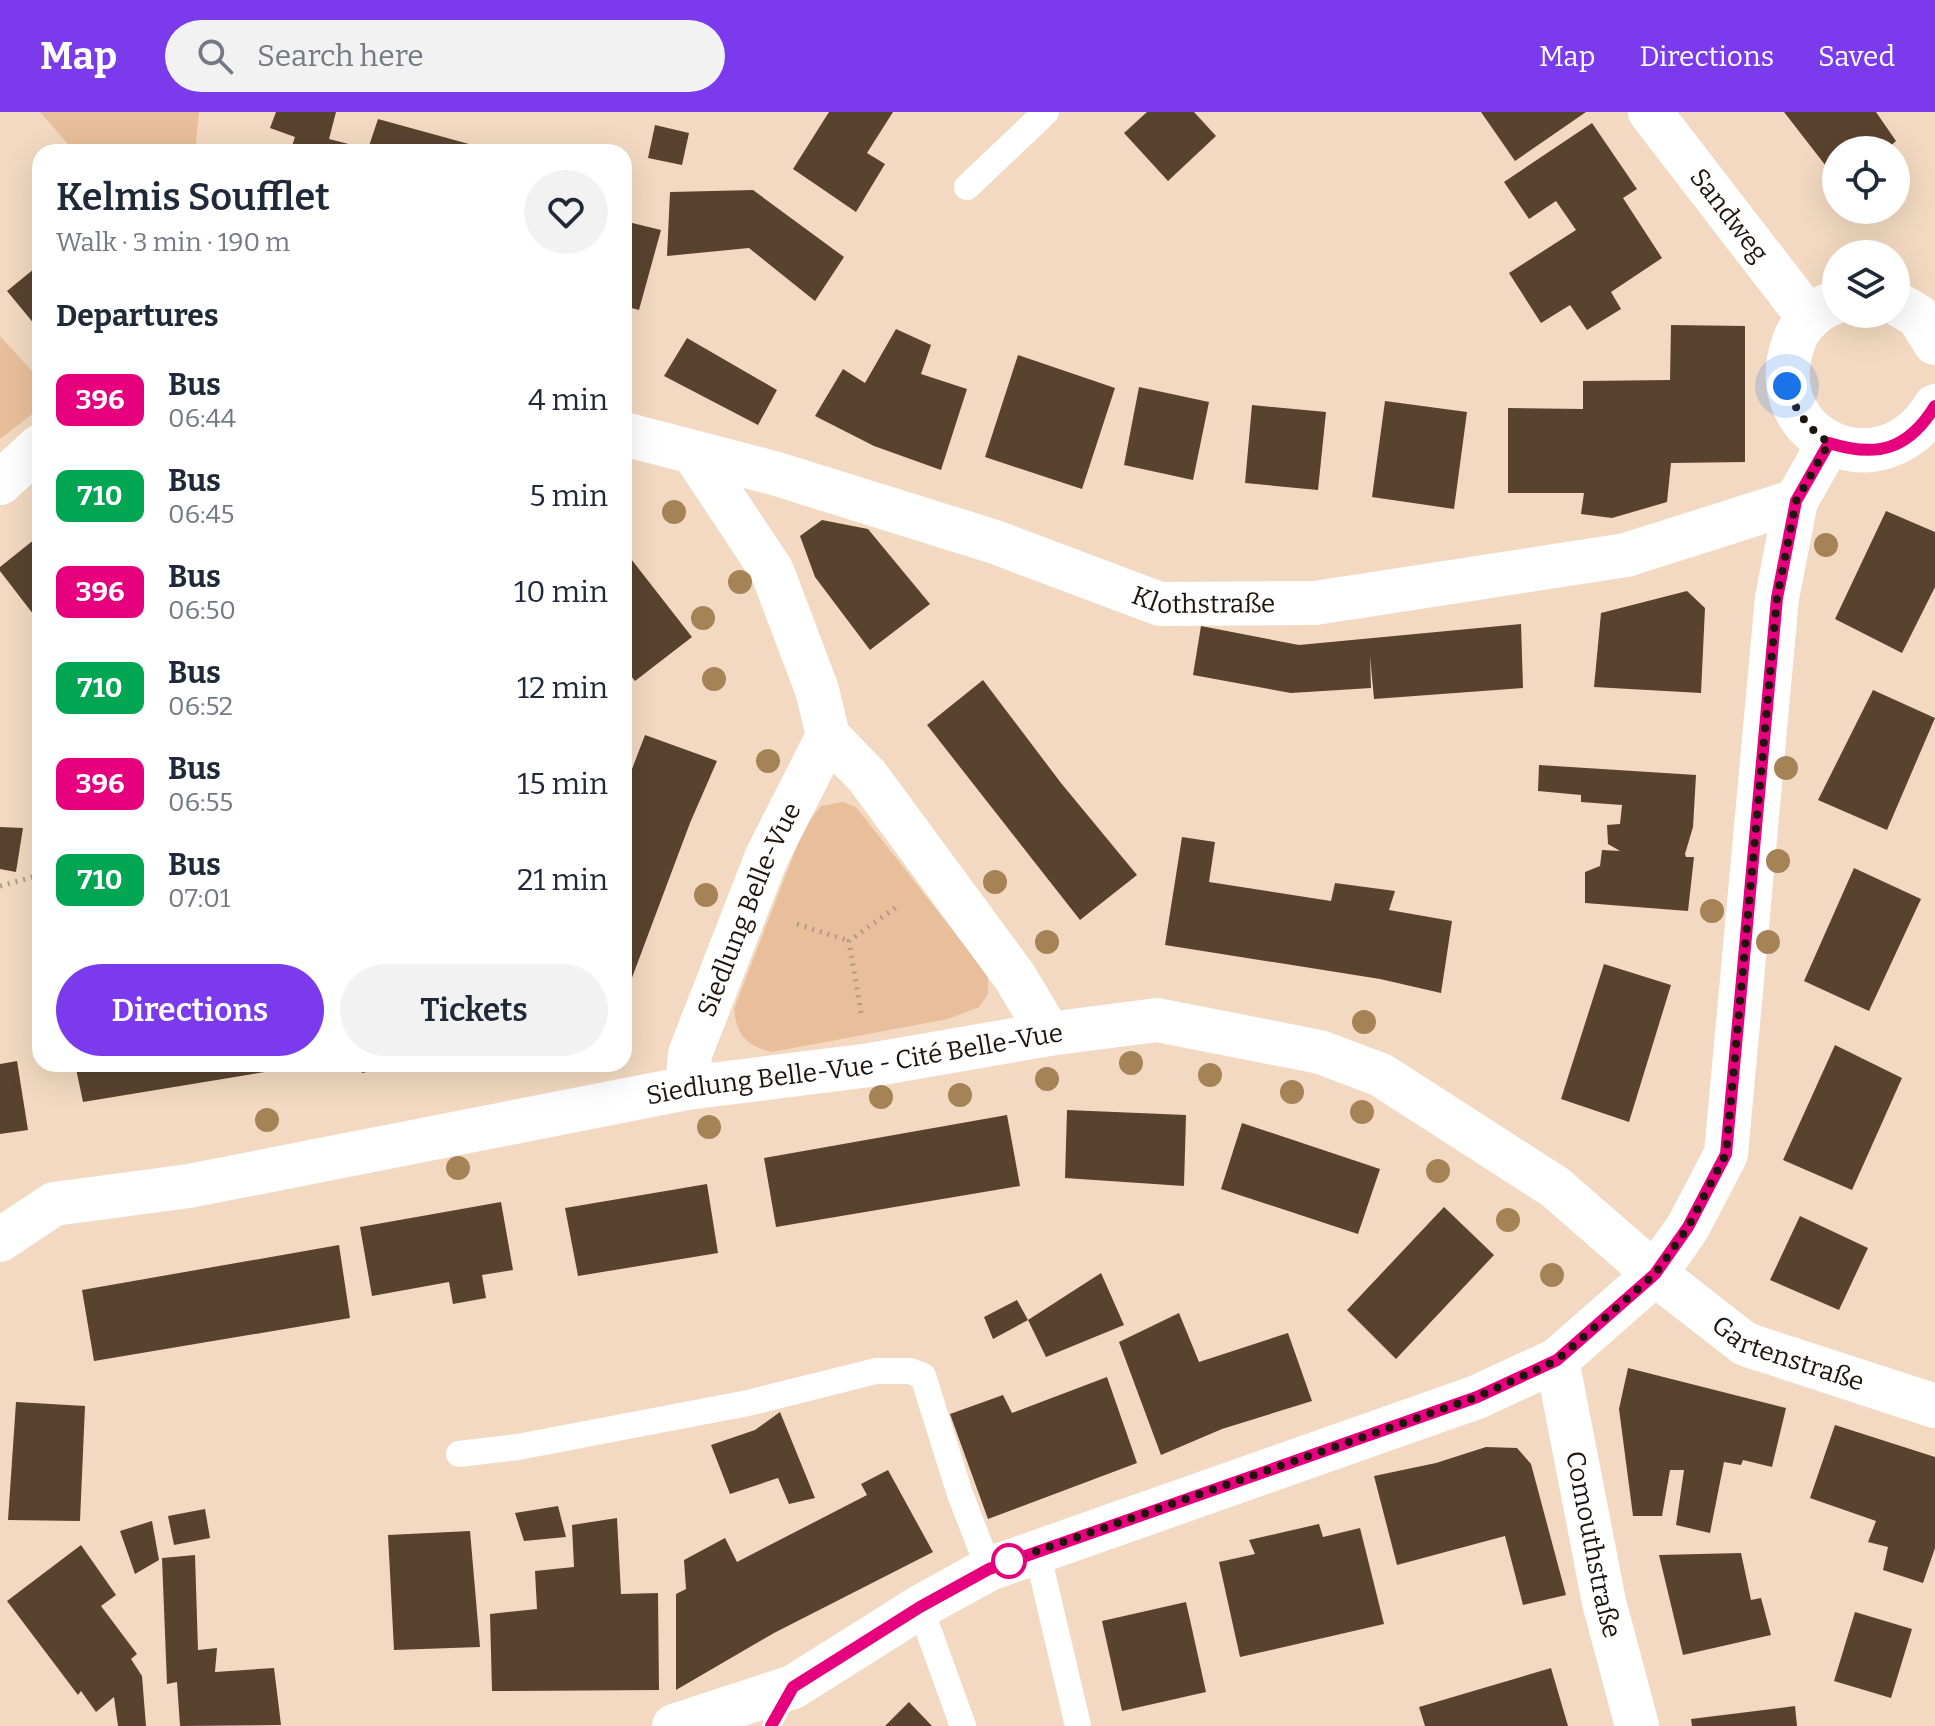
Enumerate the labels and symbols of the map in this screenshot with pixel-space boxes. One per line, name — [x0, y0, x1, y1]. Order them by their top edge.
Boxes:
street label: Sandweg — [1683, 162, 1775, 268]
your location — [1767, 366, 1807, 406]
street label: Klothstraße — [1127, 580, 1275, 620]
street label: Siedlung Belle-Vue — [691, 797, 808, 1021]
street label: Siedlung Belle-Vue - Cité Belle-Vue — [644, 1017, 1065, 1112]
street label: Gartenstraße — [1706, 1309, 1868, 1398]
street label: Comouthstraße — [1559, 1448, 1628, 1641]
unlabelled marker — [992, 1544, 1026, 1578]

